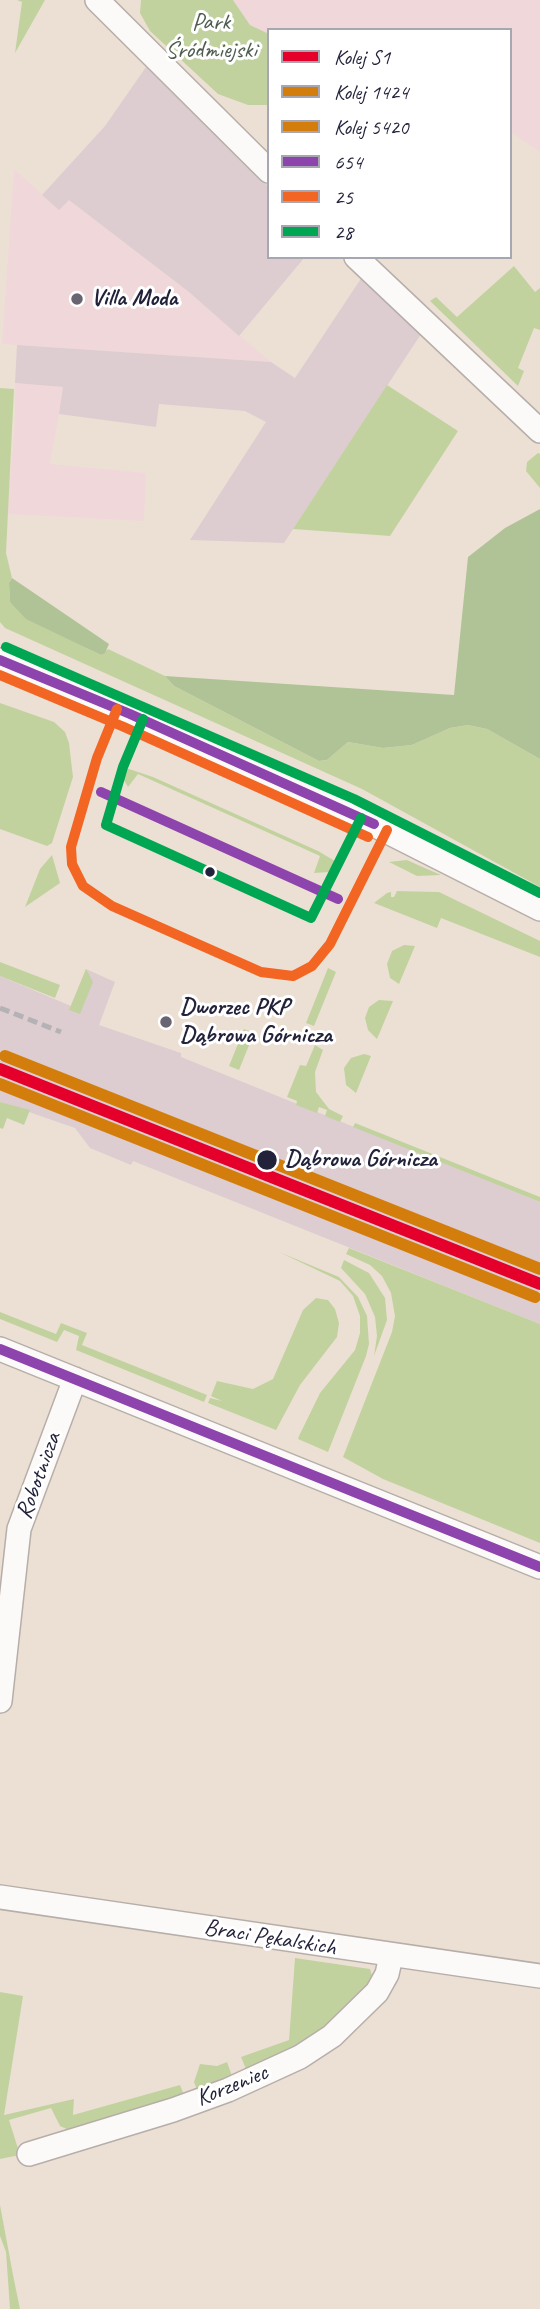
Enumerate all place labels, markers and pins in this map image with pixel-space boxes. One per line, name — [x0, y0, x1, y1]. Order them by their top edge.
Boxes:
place label: Villa Moda — [91, 285, 177, 313]
marker: Villa Moda — [69, 291, 85, 307]
unlabelled marker — [203, 865, 217, 879]
place label: Dworzec PKP Dąbrowa Górnicza — [180, 994, 332, 1050]
marker: Dworzec PKP Dąbrowa Górnicza — [158, 1014, 174, 1030]
place label: Dąbrowa Górnicza — [285, 1146, 437, 1174]
marker: Dąbrowa Górnicza — [255, 1148, 279, 1172]

